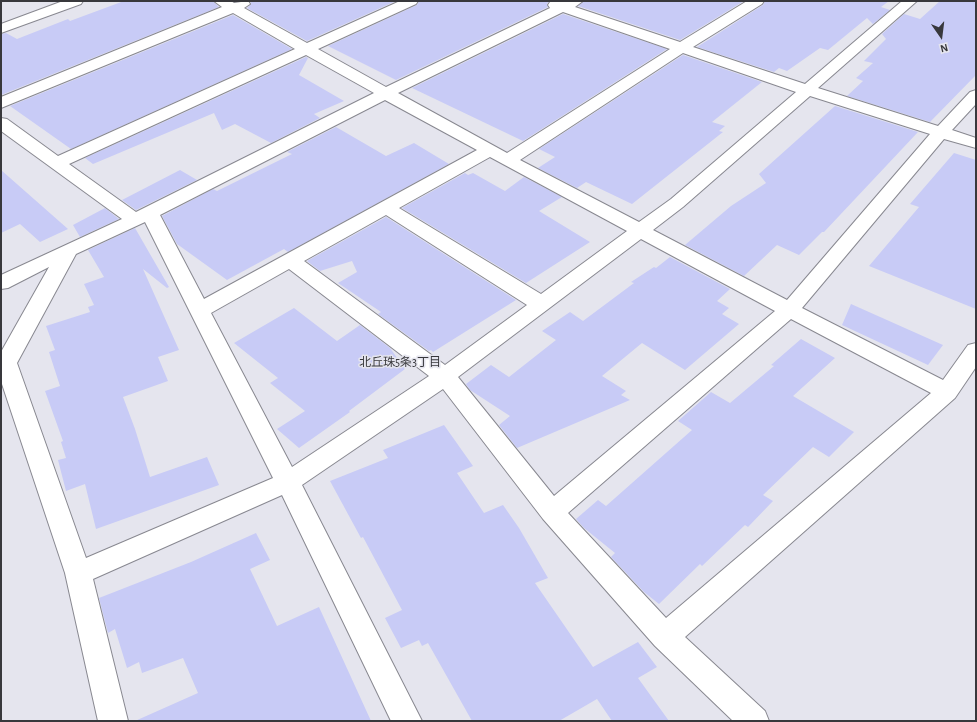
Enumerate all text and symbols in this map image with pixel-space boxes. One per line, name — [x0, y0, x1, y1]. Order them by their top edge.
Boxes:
north arrow — [921, 16, 961, 56]
text: N — [939, 42, 949, 54]
district label: 北丘珠5条3丁目 — [359, 355, 441, 369]

